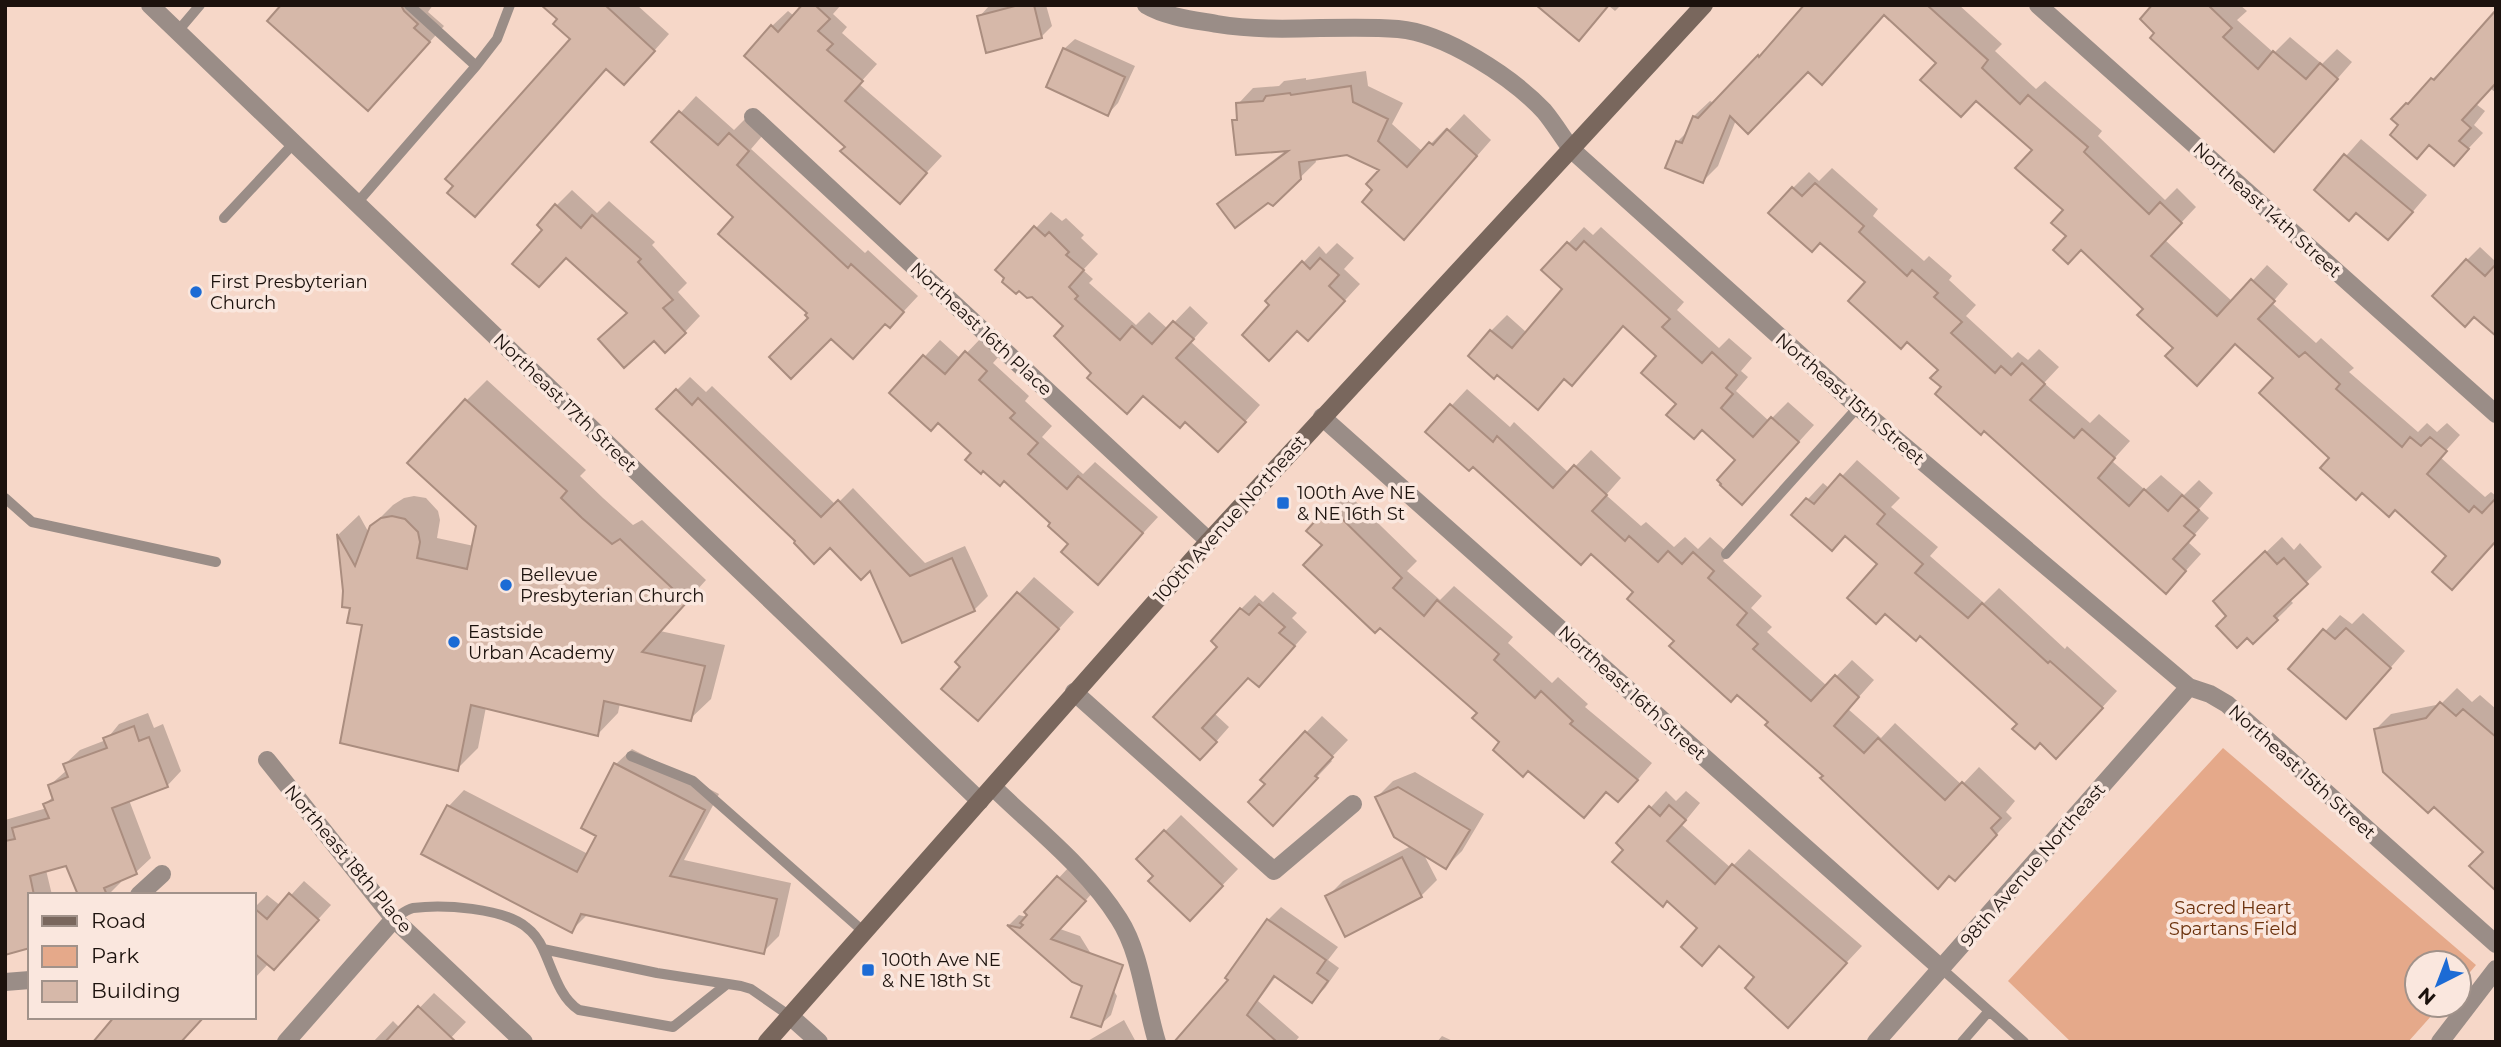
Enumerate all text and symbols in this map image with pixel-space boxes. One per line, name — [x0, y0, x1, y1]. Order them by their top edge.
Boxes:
street label: Northeast 14th Street — [2188, 138, 2346, 282]
street label: Northeast 16th Place — [906, 258, 1057, 400]
place label: First Presbyterian Church — [210, 271, 368, 314]
marker: First Presbyterian Church — [188, 284, 204, 300]
street label: Northeast 15th Street — [1771, 328, 1929, 470]
street label: Northeast 17th Street — [489, 329, 641, 477]
street label: 100th Avenue Northeast — [1149, 431, 1311, 607]
place label: 100th Ave NE & NE 16th St — [1297, 482, 1416, 525]
marker: 100th Ave NE & NE 16th St — [1275, 495, 1291, 511]
place label: Bellevue Presbyterian Church — [520, 564, 704, 607]
marker: Bellevue Presbyterian Church — [498, 577, 514, 593]
place label: Eastside Urban Academy — [468, 621, 614, 664]
street label: Northeast 16th Street — [1554, 621, 1710, 765]
marker: Eastside Urban Academy — [446, 634, 462, 650]
street label: Northeast 15th Street — [2224, 700, 2380, 844]
street label: 98th Avenue Northeast — [1956, 779, 2110, 951]
street label: Northeast 18th Place — [280, 781, 416, 938]
legend — [28, 893, 256, 1019]
park label: Sacred Heart Spartans Field — [2169, 897, 2297, 940]
text: Road — [91, 908, 146, 933]
text: Park — [91, 943, 139, 968]
place label: 100th Ave NE & NE 18th St — [882, 949, 1001, 992]
north arrow — [2403, 949, 2473, 1019]
marker: 100th Ave NE & NE 18th St — [860, 962, 876, 978]
text: Building — [91, 978, 181, 1003]
text: N — [2414, 983, 2440, 1010]

